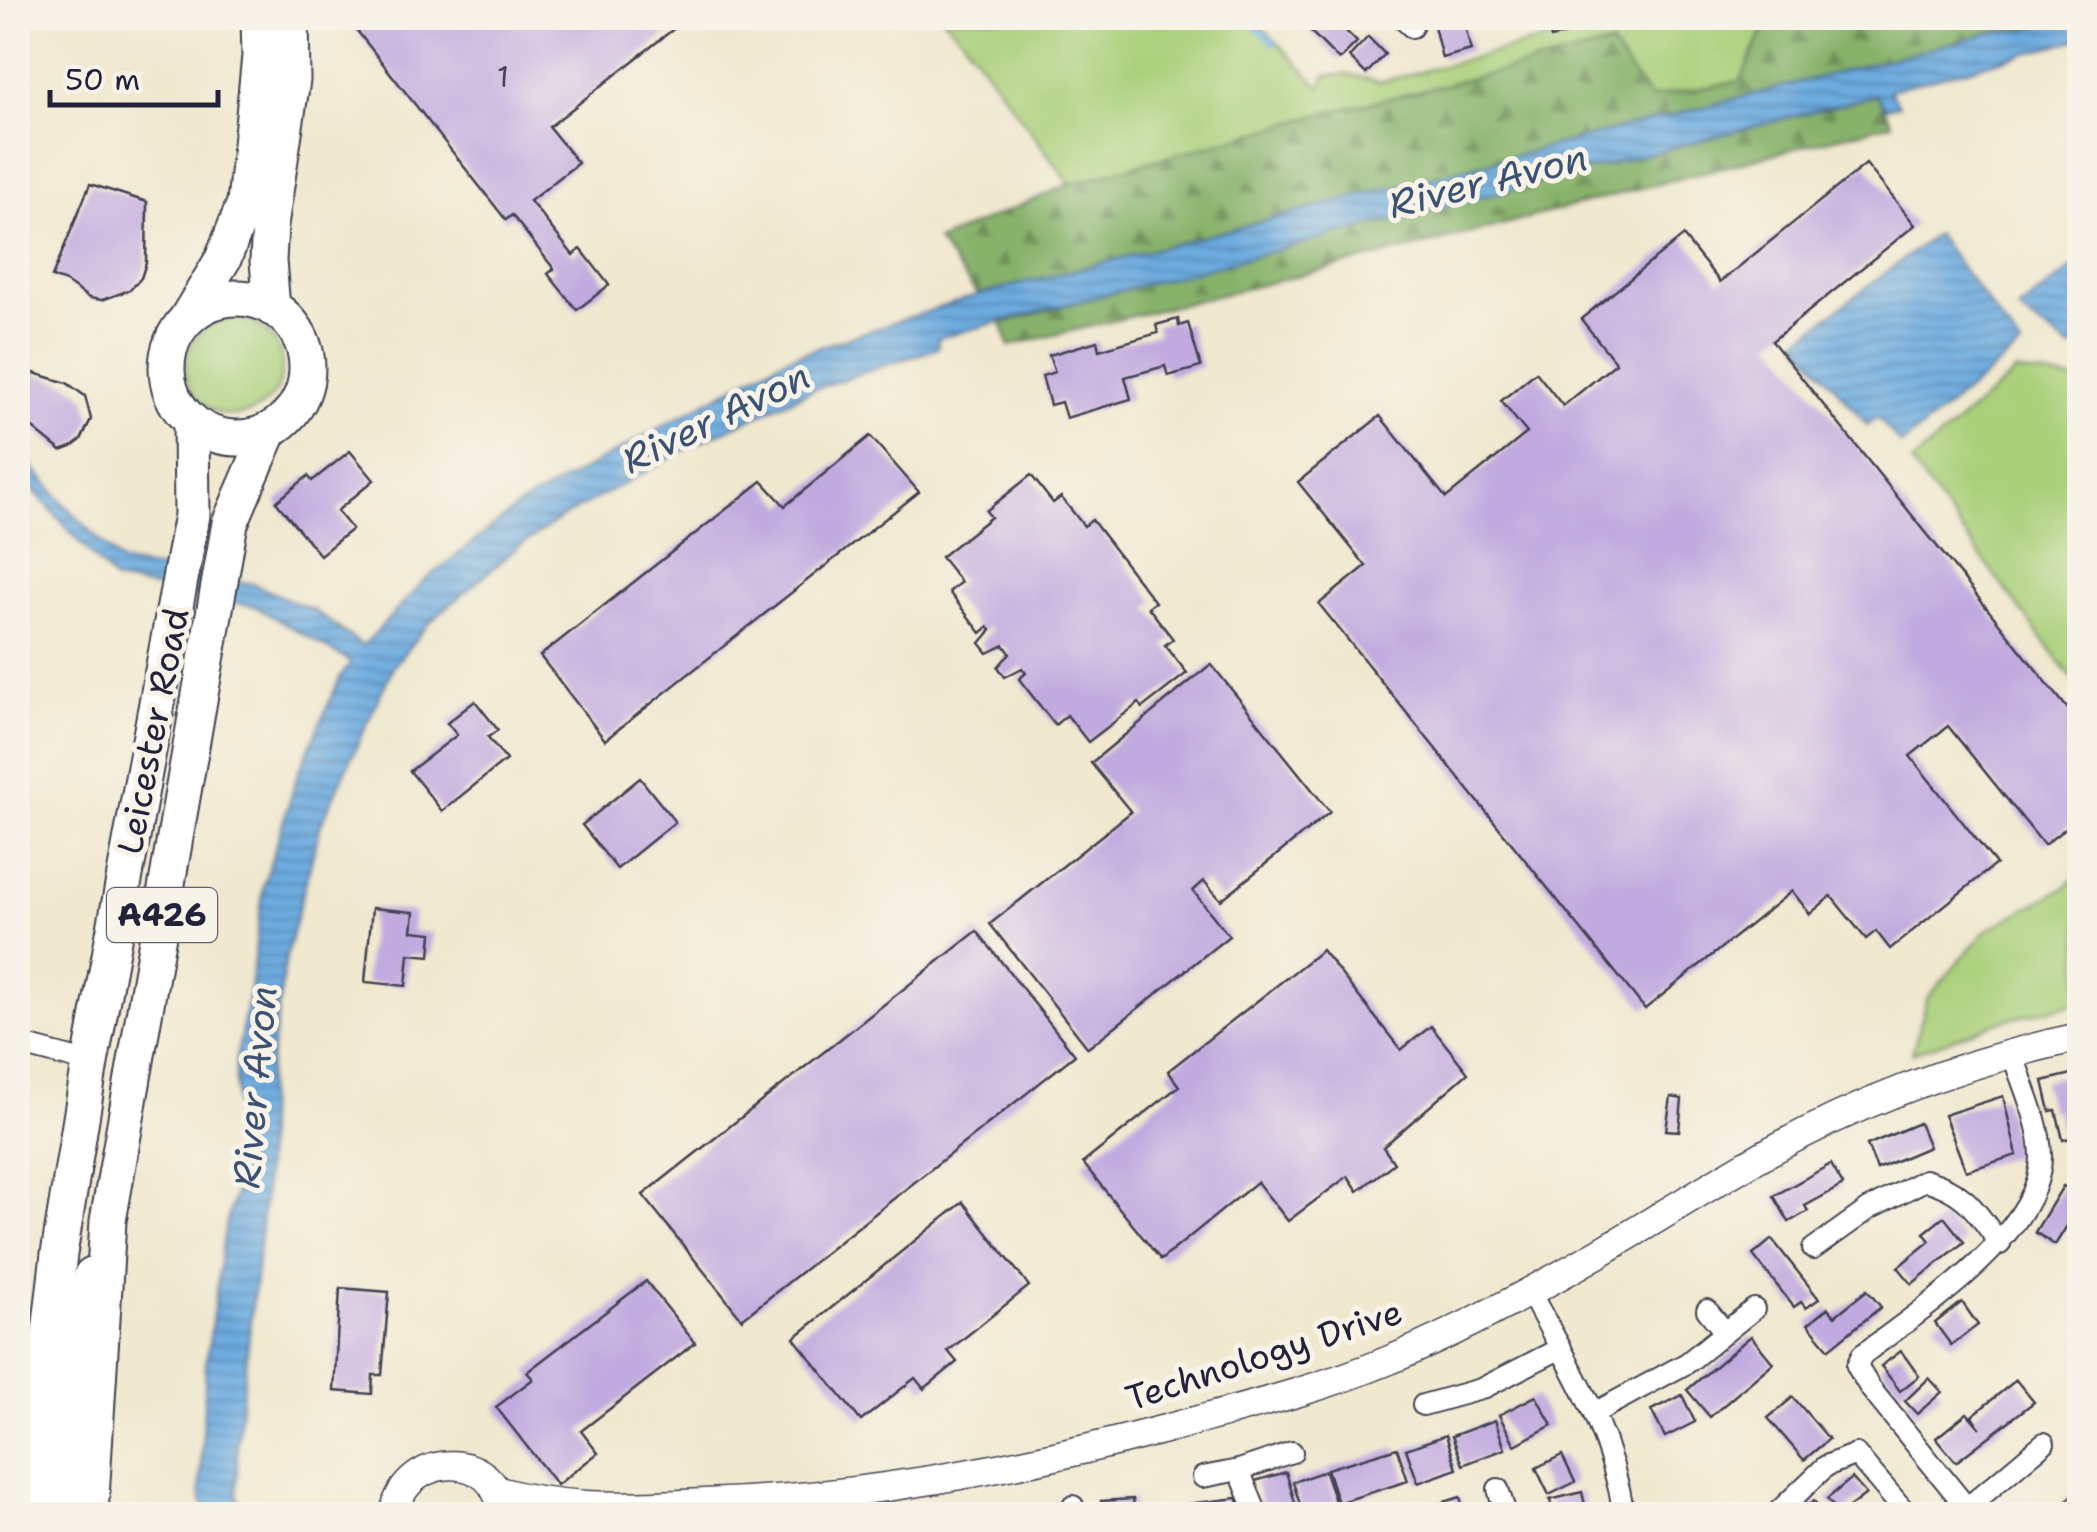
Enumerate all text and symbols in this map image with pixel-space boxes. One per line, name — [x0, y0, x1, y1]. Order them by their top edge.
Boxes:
scale bar — [50, 45, 218, 107]
house number: 1 — [497, 56, 509, 97]
text: 50 m — [65, 59, 140, 100]
water label: River Avon — [1383, 131, 1593, 230]
water label: River Avon — [613, 350, 818, 485]
street label: Leicester Road — [106, 604, 199, 858]
road number: A426 — [107, 888, 217, 942]
water label: River Avon — [220, 983, 289, 1190]
street label: Technology Drive — [1120, 1288, 1408, 1421]

